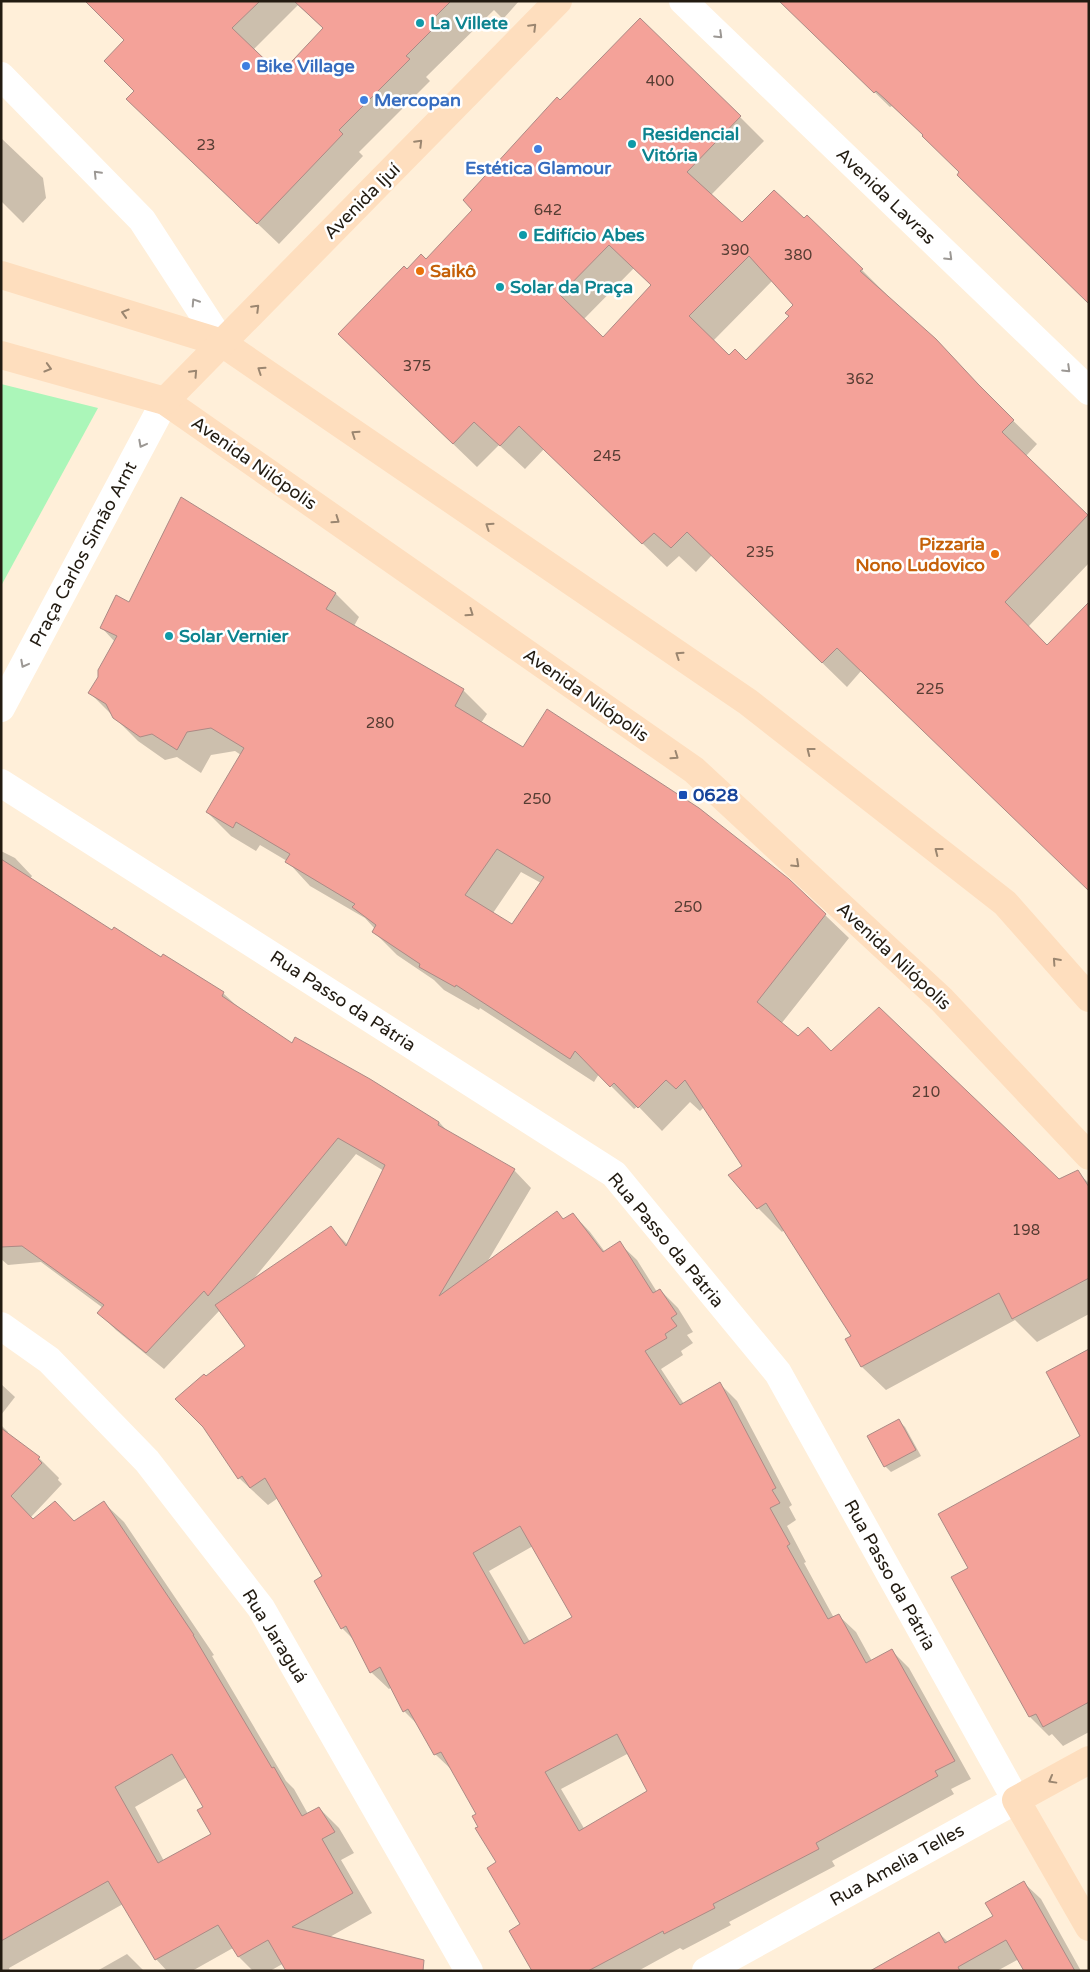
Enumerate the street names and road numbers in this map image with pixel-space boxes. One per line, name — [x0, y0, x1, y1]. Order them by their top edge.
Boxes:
street label: Avenida Lavras — [832, 143, 940, 249]
street label: Avenida Ijuí — [319, 158, 405, 244]
street label: Avenida Nilópolis — [187, 412, 321, 514]
street label: Praça Carlos Simão Arnt — [25, 457, 141, 651]
street label: Avenida Nilópolis — [519, 644, 653, 746]
street label: Avenida Nilópolis — [832, 897, 956, 1015]
street label: Rua Passo da Pátria — [266, 946, 420, 1056]
street label: Rua Passo da Pátria — [603, 1168, 729, 1312]
street label: Rua Passo da Pátria — [839, 1496, 941, 1654]
street label: Rua Jaraguá — [237, 1585, 313, 1687]
street label: Rua Amelia Telles — [826, 1819, 968, 1911]

